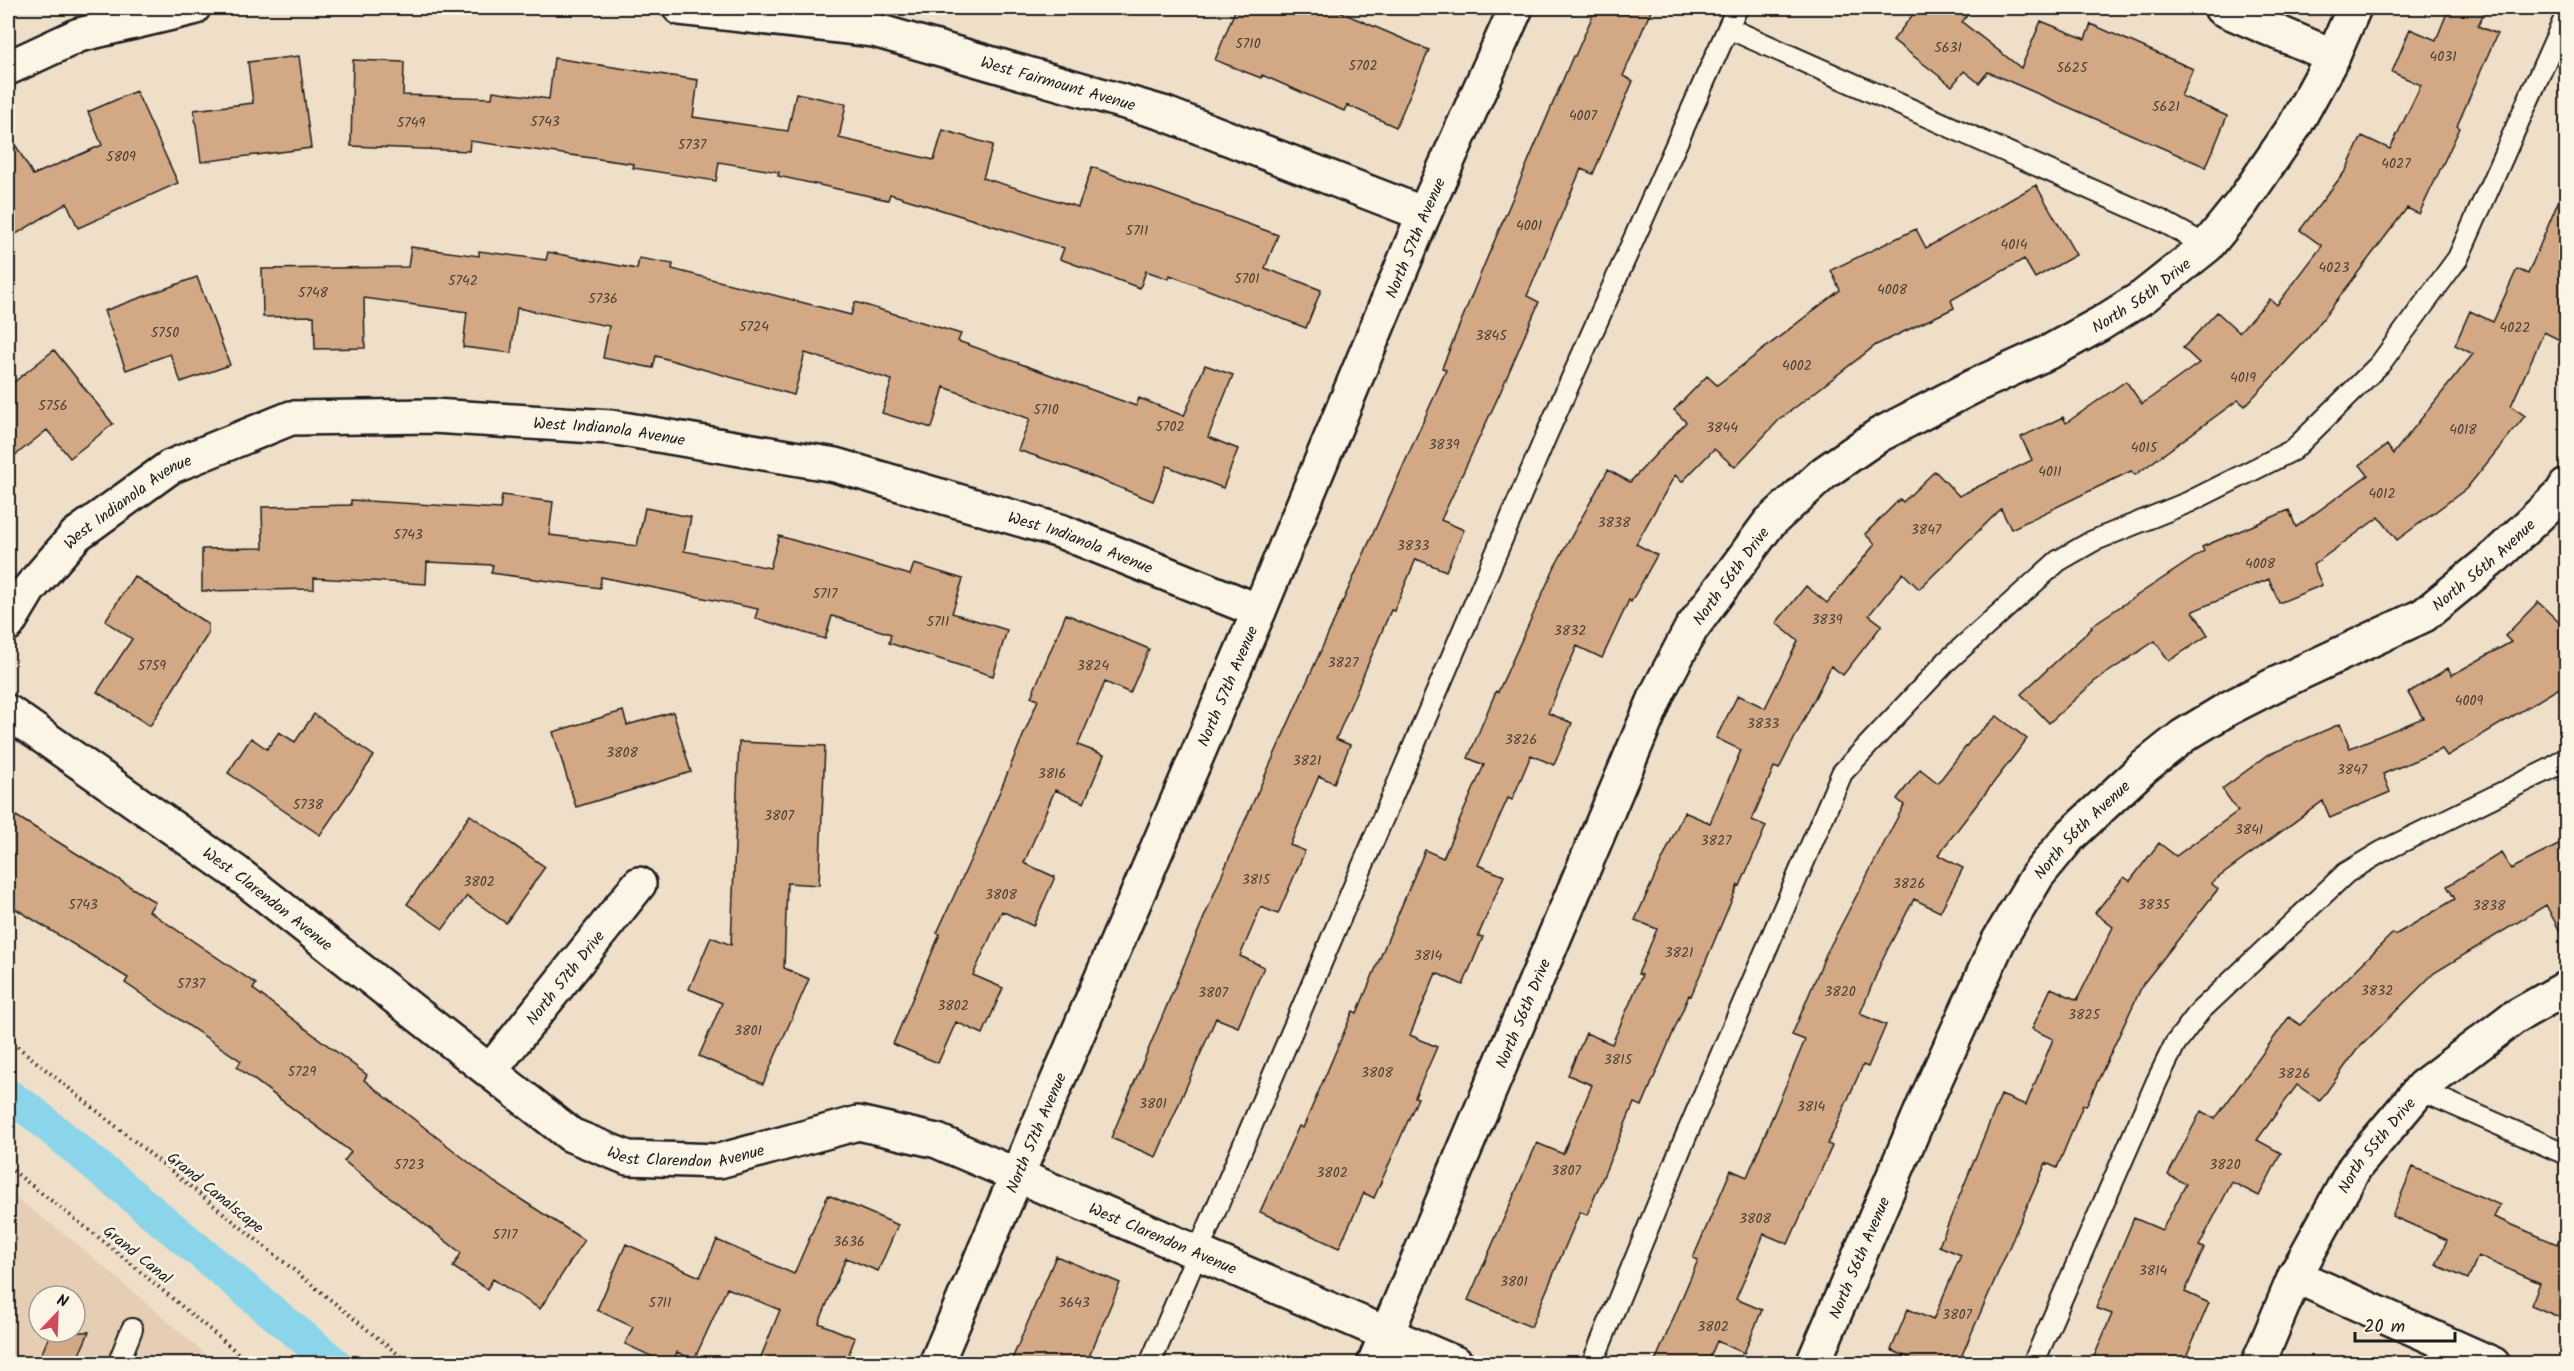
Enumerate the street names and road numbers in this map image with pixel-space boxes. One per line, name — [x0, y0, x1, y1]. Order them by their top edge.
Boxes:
street label: West Fairmount Avenue — [977, 50, 1138, 118]
street label: North 57th Avenue — [1379, 174, 1453, 302]
street label: North 56th Drive — [2087, 252, 2197, 340]
street label: West Indianola Avenue — [533, 411, 687, 453]
street label: West Indianola Avenue — [58, 449, 196, 555]
street label: West Indianola Avenue — [1005, 505, 1156, 581]
street label: North 56th Avenue — [2427, 514, 2542, 618]
street label: North 56th Drive — [1687, 522, 1776, 631]
street label: North 57th Avenue — [1191, 622, 1265, 751]
street label: North 56th Avenue — [2028, 775, 2137, 885]
street label: West Clarendon Avenue — [197, 841, 338, 958]
street label: North 57th Drive — [520, 925, 612, 1031]
street label: North 56th Drive — [1489, 955, 1558, 1072]
street label: North 57th Avenue — [1000, 1069, 1074, 1197]
street label: North 55th Drive — [2332, 1092, 2422, 1198]
street label: West Clarendon Avenue — [603, 1138, 767, 1175]
street label: Grand Canalscape — [161, 1146, 269, 1240]
street label: North 56th Avenue — [1823, 1193, 1897, 1323]
street label: West Clarendon Avenue — [1085, 1197, 1240, 1282]
street label: Grand Canal — [97, 1219, 177, 1291]

